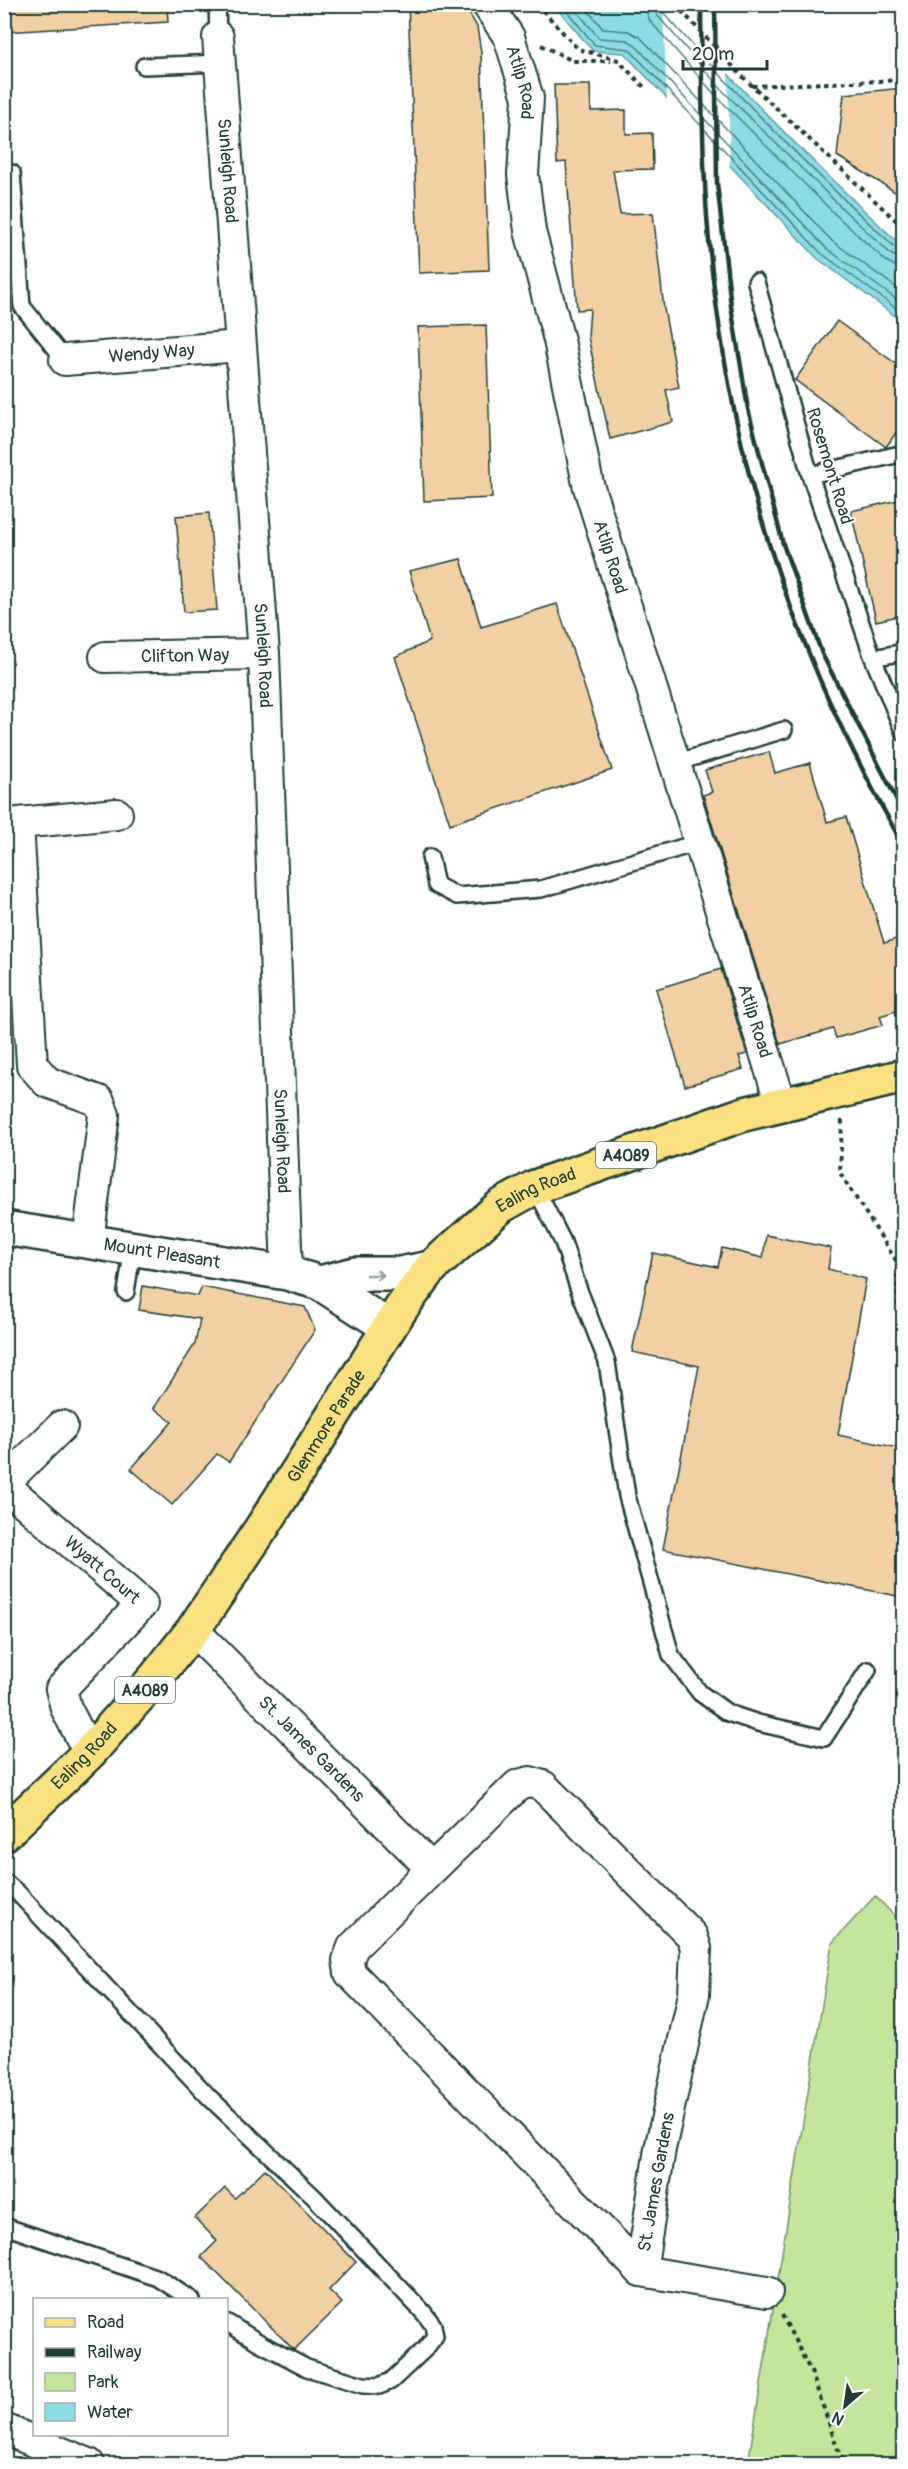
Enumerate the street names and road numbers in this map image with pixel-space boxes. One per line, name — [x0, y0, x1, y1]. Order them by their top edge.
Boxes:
street label: Atlip Road — [500, 43, 540, 120]
street label: Sunleigh Road — [212, 117, 243, 224]
street label: Wendy Way — [108, 339, 196, 368]
street label: Rosemont Road — [801, 405, 858, 527]
street label: Atlip Road — [588, 517, 632, 597]
street label: Sunleigh Road — [248, 602, 277, 708]
street label: Clifton Way — [141, 644, 230, 668]
street label: Atlip Road — [732, 981, 777, 1061]
street label: Sunleigh Road — [268, 1088, 295, 1194]
road number: A4089 — [596, 1142, 656, 1168]
street label: Ealing Road — [492, 1163, 579, 1219]
street label: Mount Pleasant — [102, 1233, 223, 1274]
street label: Glenmore Parade — [282, 1366, 371, 1487]
street label: Wyatt Court — [59, 1531, 145, 1610]
road number: A4089 — [115, 1677, 175, 1703]
street label: St. James Gardens — [253, 1691, 370, 1807]
street label: Ealing Road — [47, 1718, 123, 1795]
street label: St. James Gardens — [633, 2111, 680, 2254]

